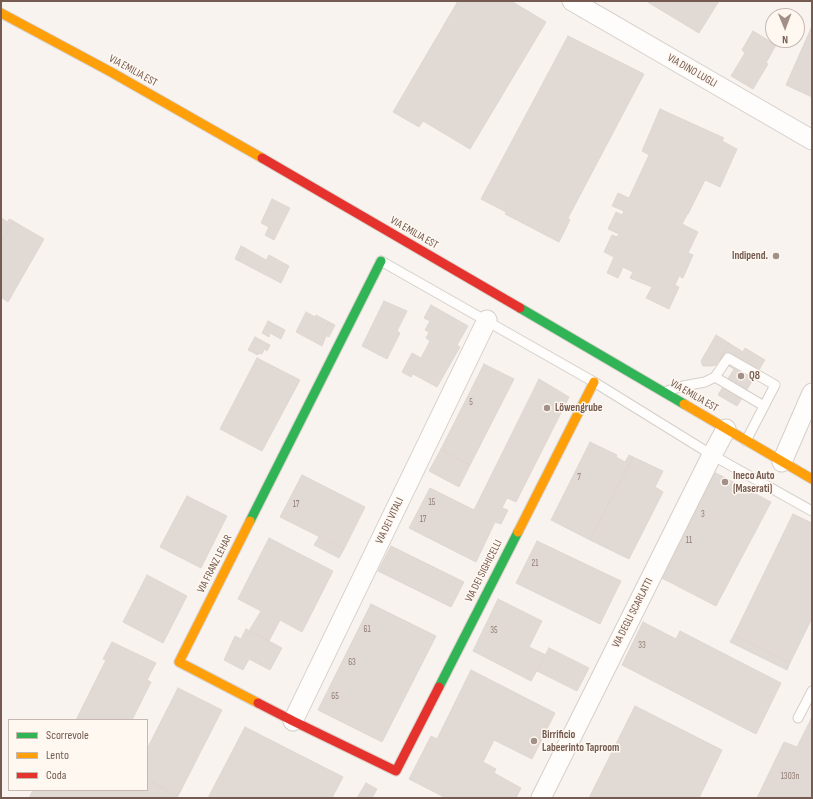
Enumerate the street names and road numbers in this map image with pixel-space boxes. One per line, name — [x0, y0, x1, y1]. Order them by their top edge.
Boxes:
street label: VIA DINO LUGLI — [665, 51, 719, 91]
street label: VIA EMILIA EST — [106, 52, 160, 90]
street label: VIA EMILIA EST — [388, 214, 440, 252]
street label: VIA EMILIA EST — [668, 377, 720, 415]
street label: VIA DEI VITALI — [373, 496, 407, 546]
street label: VIA FRANZ LEHAR — [195, 533, 235, 595]
street label: VIA DEI SIGHICELLI — [463, 538, 505, 604]
street label: VIA DEGLI SCARLATTI — [610, 576, 656, 650]

